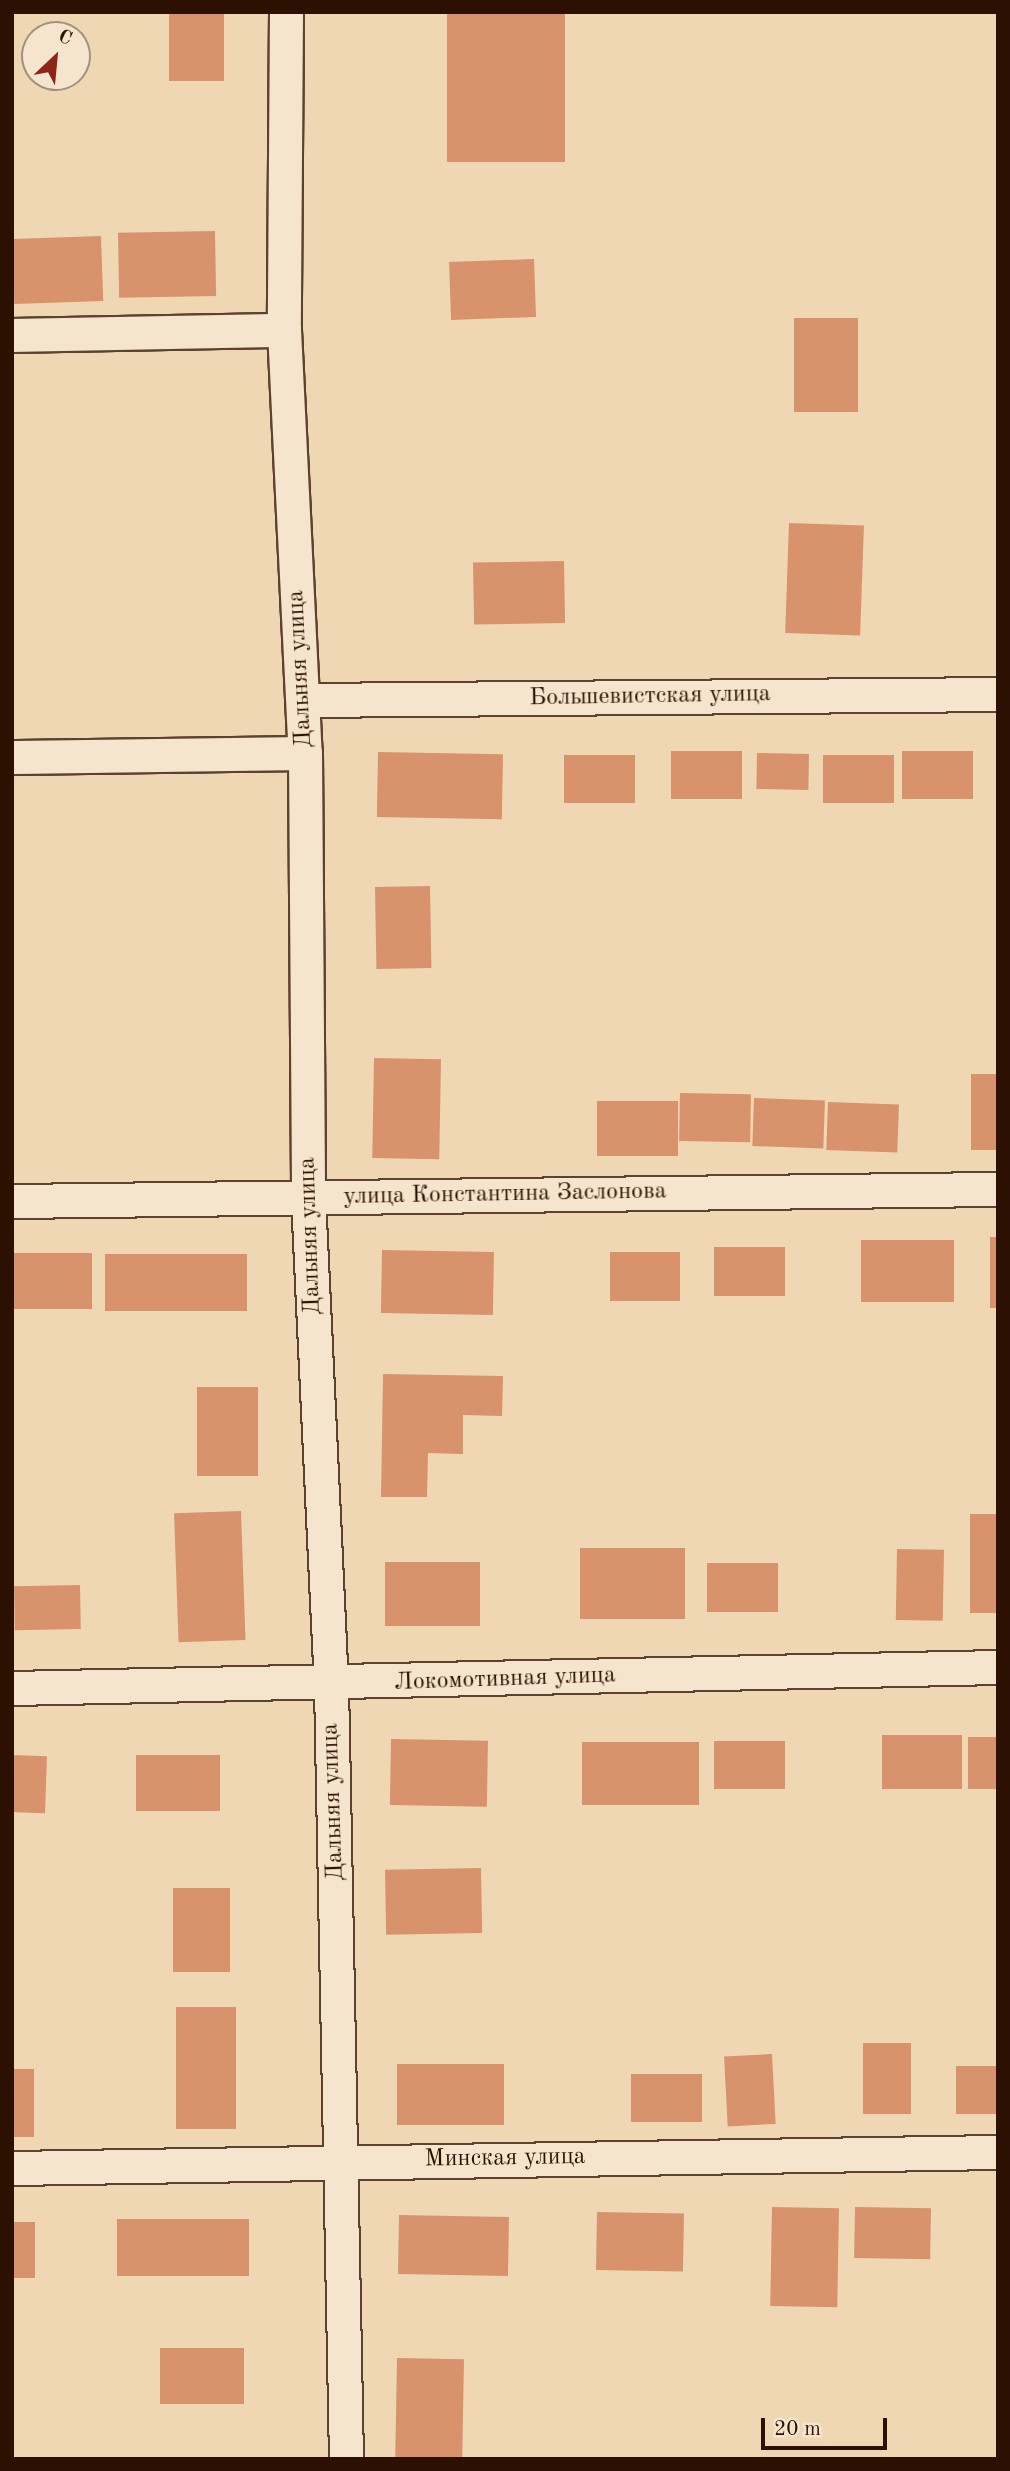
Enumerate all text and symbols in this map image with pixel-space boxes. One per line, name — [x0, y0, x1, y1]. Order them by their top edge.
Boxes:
north arrow — [21, 21, 91, 91]
text: С — [55, 27, 74, 50]
street label: Дальняя улица — [282, 589, 320, 749]
street label: Большевистская улица — [529, 680, 771, 714]
street label: Дальняя улица — [294, 1157, 328, 1315]
street label: улица Константина Заслонова — [343, 1178, 667, 1212]
street label: Локомотивная улица — [394, 1662, 616, 1698]
street label: Дальняя улица — [317, 1723, 351, 1881]
street label: Минская улица — [424, 2143, 586, 2175]
scale bar — [765, 2404, 891, 2448]
text: 20 m — [774, 2419, 821, 2440]

